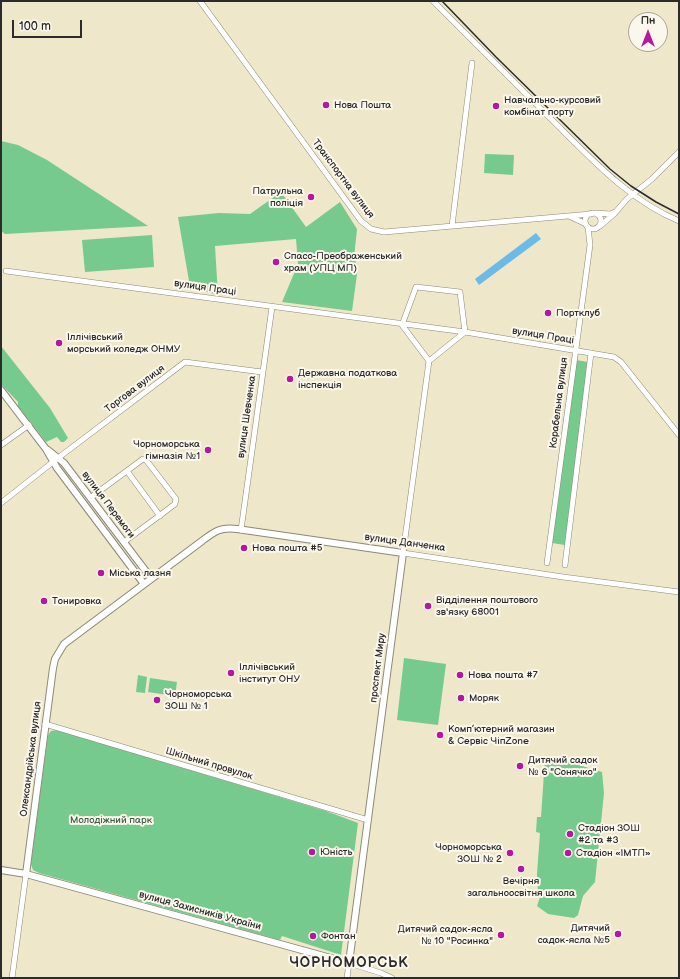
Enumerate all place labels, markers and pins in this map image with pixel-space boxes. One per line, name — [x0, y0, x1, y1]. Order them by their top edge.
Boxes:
place label: Навчально-курсовий комбінат порту — [504, 94, 601, 118]
place label: Нова Пошта — [334, 99, 391, 111]
marker: Нова Пошта — [321, 100, 331, 110]
marker: Навчально-курсовий комбінат порту — [491, 101, 501, 111]
place label: Патрульна поліція — [253, 185, 303, 208]
marker: Патрульна поліція — [306, 192, 316, 202]
place label: Спасо-Преображенський храм (УПЦ МП) — [284, 250, 402, 274]
marker: Спасо-Преображенський храм (УПЦ МП) — [271, 257, 281, 267]
place label: Портклуб — [556, 307, 600, 319]
marker: Портклуб — [543, 308, 553, 318]
place label: Іллічівський морський коледж ОНМУ — [67, 331, 180, 354]
marker: Іллічівський морський коледж ОНМУ — [54, 338, 64, 348]
place label: Державна податкова інспекція — [298, 367, 397, 390]
marker: Державна податкова інспекція — [285, 374, 295, 384]
place label: Чорноморська гімназія №1 — [133, 438, 200, 462]
marker: Чорноморська гімназія №1 — [203, 445, 213, 455]
place label: Нова пошта #5 — [252, 542, 322, 554]
marker: Нова пошта #5 — [239, 543, 249, 553]
place label: Міська лазня — [109, 567, 171, 579]
marker: Міська лазня — [96, 568, 106, 578]
place label: Відділення поштового зв'язку 68001 — [436, 594, 538, 618]
place label: Тонировка — [52, 595, 101, 607]
marker: Тонировка — [39, 596, 49, 606]
marker: Відділення поштового зв'язку 68001 — [423, 601, 433, 611]
place label: Іллічівський інститут ОНУ — [239, 661, 300, 684]
marker: Іллічівський інститут ОНУ — [226, 668, 236, 678]
place label: Нова пошта #7 — [468, 669, 538, 681]
marker: Нова пошта #7 — [455, 670, 465, 680]
place label: Чорноморська ЗОШ № 1 — [165, 688, 232, 712]
place label: Моряк — [469, 692, 499, 704]
marker: Моряк — [456, 693, 466, 703]
marker: Чорноморська ЗОШ № 1 — [152, 695, 162, 705]
place label: Комп’ютерний магазин & Сервіс ЧіпZone — [448, 723, 555, 746]
marker: Комп’ютерний магазин & Сервіс ЧіпZone — [435, 730, 445, 740]
place label: Дитячий садок № 6 "Сонячко" — [528, 754, 597, 778]
marker: Дитячий садок № 6 "Сонячко" — [515, 761, 525, 771]
place label: Стадіон ЗОШ #2 та #3 — [578, 822, 640, 846]
marker: Стадіон ЗОШ #2 та #3 — [565, 829, 575, 839]
place label: Чорноморська ЗОШ № 2 — [435, 841, 502, 864]
place label: Юність — [320, 846, 352, 858]
marker: Юність — [307, 847, 317, 857]
place label: Стадіон «ІМТП» — [576, 847, 651, 859]
marker: Чорноморська ЗОШ № 2 — [505, 848, 515, 858]
marker: Стадіон «ІМТП» — [563, 848, 573, 858]
marker: Вечірня загальноосвітня школа — [516, 864, 526, 874]
place label: Вечірня загальноосвітня школа — [467, 875, 575, 898]
place label: Дитячий садок-ясла №5 — [538, 922, 610, 946]
place label: Дитячий садок-ясла № 10 "Росинка" — [398, 923, 493, 946]
marker: Дитячий садок-ясла №5 — [613, 929, 623, 939]
place label: Фонтан — [321, 930, 356, 942]
marker: Дитячий садок-ясла № 10 "Росинка" — [496, 930, 506, 940]
marker: Фонтан — [308, 931, 318, 941]

